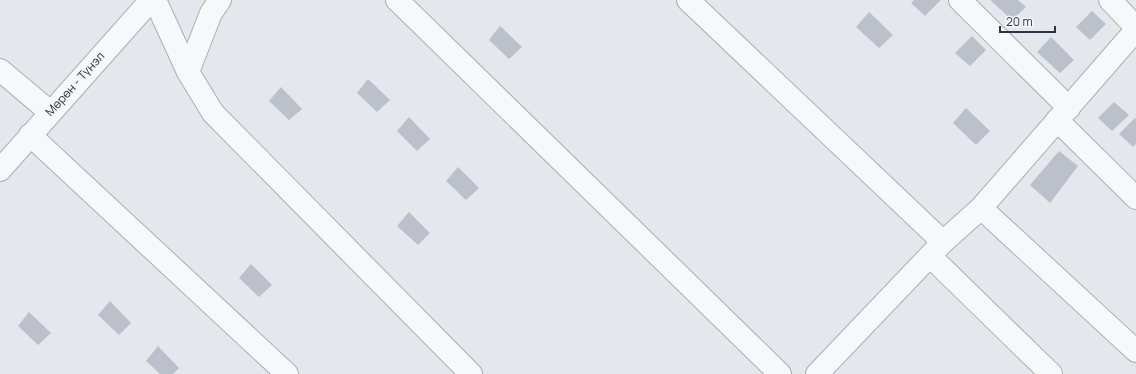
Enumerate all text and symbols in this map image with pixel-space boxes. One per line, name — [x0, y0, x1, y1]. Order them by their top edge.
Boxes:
scale bar — [1000, 8, 1055, 34]
text: 20 m — [1006, 13, 1033, 30]
street label: Мөрөн - Түнэл — [41, 48, 108, 120]

